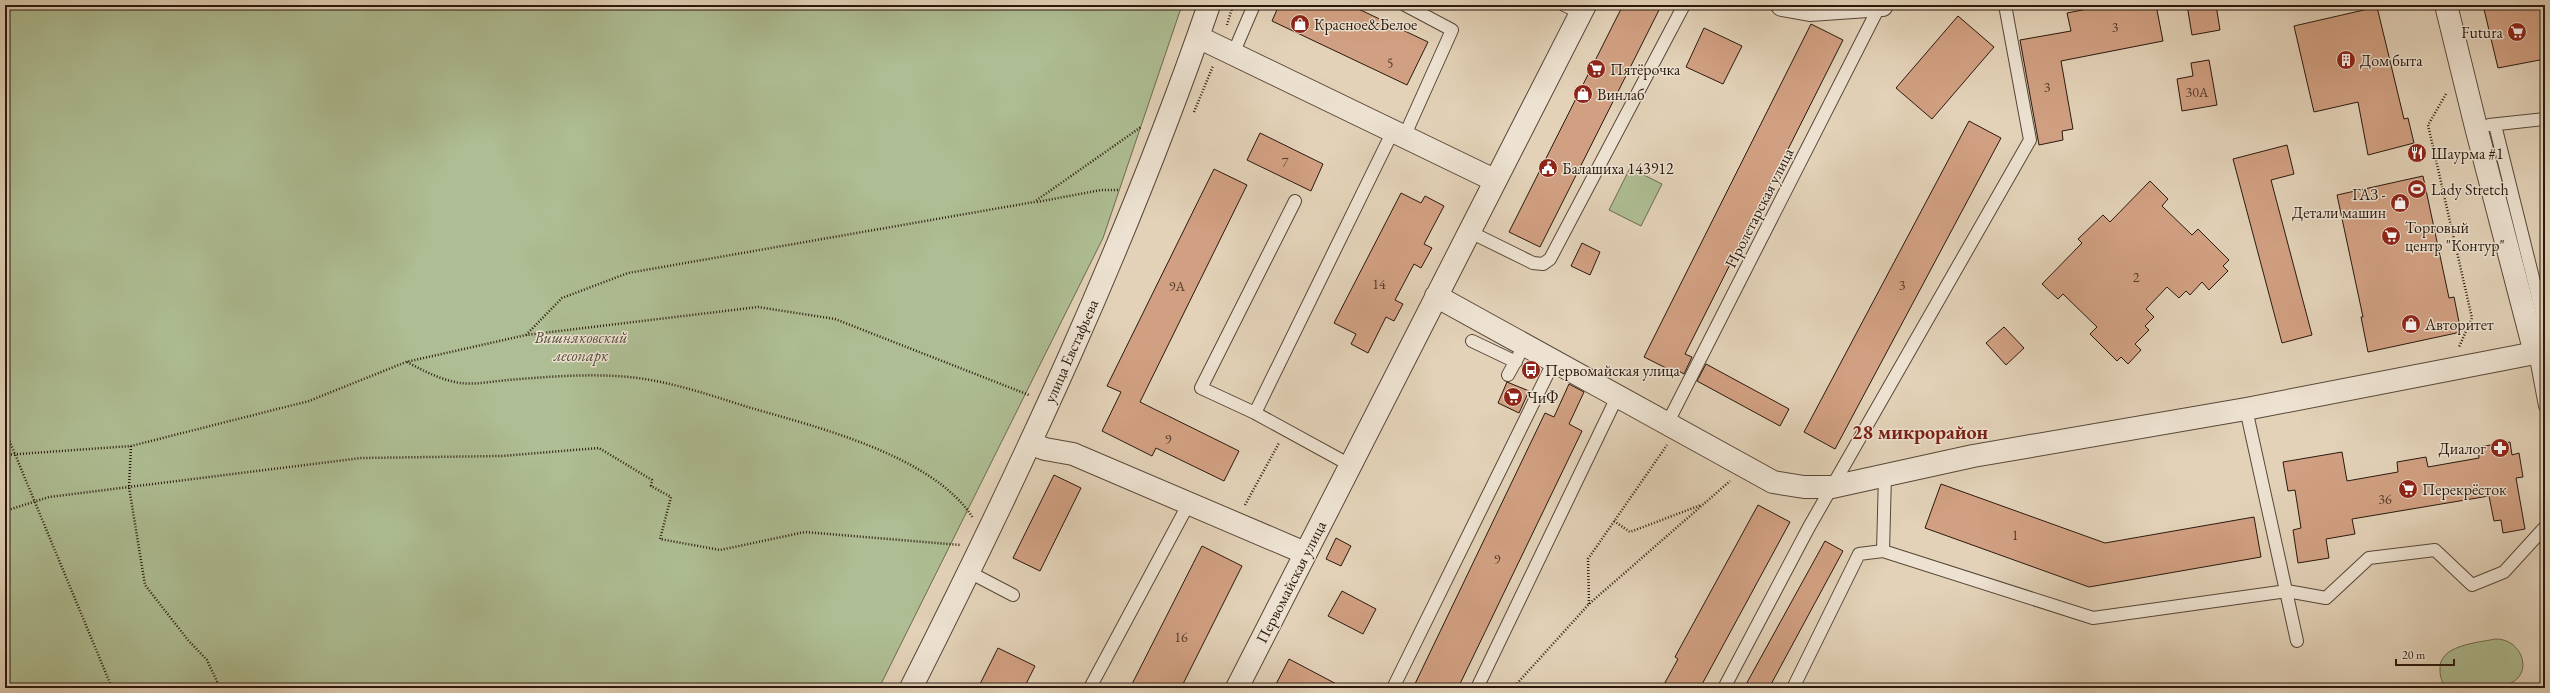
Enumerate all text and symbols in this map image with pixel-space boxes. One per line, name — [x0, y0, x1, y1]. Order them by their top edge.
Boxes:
shop icon: Красное&Белое — [1289, 13, 1311, 35]
place label: Красное&Белое — [1314, 14, 1417, 35]
house number: 3 — [2112, 18, 2119, 36]
supermarket icon: Futura — [2506, 21, 2528, 43]
place label: Futura — [2461, 22, 2504, 43]
building icon: Дом быта — [2335, 49, 2357, 71]
place label: Дом быта — [2360, 50, 2423, 71]
house number: 5 — [1387, 54, 1393, 72]
supermarket icon: Пятёрочка — [1585, 58, 1607, 80]
place label: Пятёрочка — [1610, 59, 1681, 80]
house number: 3 — [2044, 78, 2051, 96]
shop icon: Винлаб — [1572, 83, 1594, 105]
house number: 30А — [2185, 83, 2209, 101]
place label: Винлаб — [1597, 84, 1645, 105]
restaurant icon: Шаурма #1 — [2406, 142, 2428, 164]
place label: Шаурма #1 — [2431, 143, 2504, 164]
street label: Пролетарская улица — [1720, 144, 1799, 272]
house number: 7 — [1282, 153, 1289, 171]
public building icon: Балашиха 143912 — [1537, 157, 1559, 179]
place label: Балашиха 143912 — [1562, 158, 1674, 179]
sports icon: Lady Stretch — [2406, 178, 2428, 200]
place label: Lady Stretch — [2431, 179, 2509, 200]
place label: ГАЗ - Детали машин — [2292, 184, 2386, 223]
shop icon: ГАЗ - Детали машин — [2389, 192, 2411, 214]
place label: Торговый центр "Контур" — [2405, 217, 2505, 256]
supermarket icon: Торговый центр "Контур" — [2380, 225, 2402, 247]
house number: 2 — [2133, 268, 2140, 286]
house number: 14 — [1372, 275, 1386, 293]
house number: 3 — [1899, 276, 1906, 294]
house number: 9А — [1169, 277, 1186, 295]
street label: улица Евстафьева — [1039, 295, 1103, 406]
shop icon: Авторитет — [2400, 313, 2422, 335]
place label: Авторитет — [2424, 314, 2494, 335]
park label: Вишняковский лесопарк — [533, 327, 628, 366]
bus stop icon: Первомайская улица — [1520, 359, 1542, 381]
place label: Первомайская улица — [1545, 360, 1681, 381]
supermarket icon: ЧиФ — [1502, 386, 1524, 408]
place label: ЧиФ — [1527, 387, 1559, 408]
district label: 28 микрорайон — [1852, 419, 1989, 445]
house number: 9 — [1165, 430, 1172, 448]
pharmacy icon: Диалог — [2489, 437, 2511, 459]
place label: Диалог — [2439, 438, 2486, 459]
supermarket icon: Перекрёсток — [2397, 478, 2419, 500]
place label: Перекрёсток — [2422, 479, 2507, 500]
house number: 36 — [2378, 490, 2392, 508]
street label: Первомайская улица — [1251, 517, 1331, 647]
house number: 1 — [2012, 526, 2018, 544]
house number: 9 — [1494, 550, 1501, 568]
house number: 16 — [1174, 628, 1188, 646]
scale bar — [2396, 641, 2454, 667]
text: 20 m — [2402, 647, 2426, 663]

